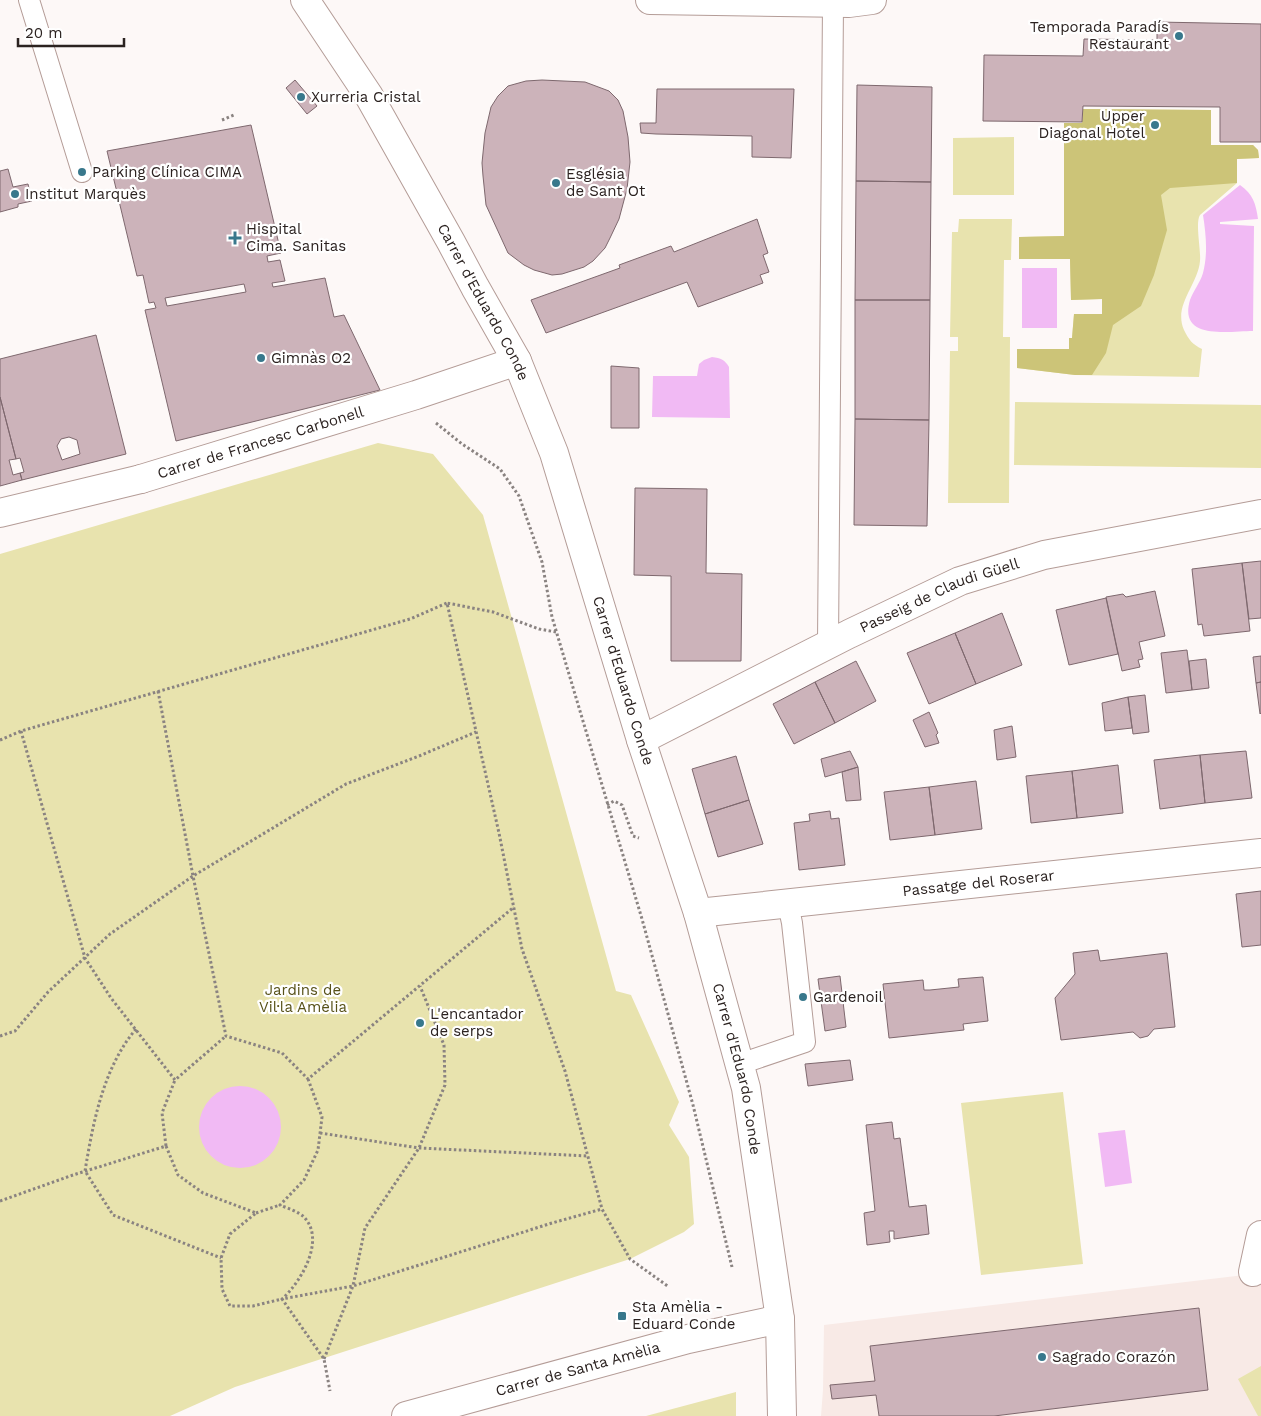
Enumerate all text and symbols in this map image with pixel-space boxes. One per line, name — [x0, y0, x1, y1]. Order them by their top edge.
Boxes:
scale bar — [18, 15, 124, 47]
place label: Temporada Paradís Restaurant — [1030, 18, 1170, 53]
text: 20 m — [25, 24, 63, 42]
marker: Temporada Paradís Restaurant — [1173, 30, 1185, 42]
place label: Xurreria Cristal — [311, 88, 421, 106]
marker: Xurreria Cristal — [295, 91, 307, 103]
place label: Upper Diagonal Hotel — [1039, 107, 1145, 142]
marker: Upper Diagonal Hotel — [1149, 119, 1161, 131]
place label: Parking Clínica CIMA — [92, 163, 242, 181]
place label: Església de Sant Ot — [566, 165, 646, 200]
marker: Parking Clínica CIMA — [76, 166, 88, 178]
marker: Església de Sant Ot — [550, 177, 562, 189]
place label: Institut Marquès — [25, 185, 146, 203]
marker: Institut Marquès — [9, 188, 21, 200]
place label: Hispital Cima. Sanitas — [246, 220, 346, 255]
street label: Carrer d'Eduardo Conde — [433, 220, 533, 383]
marker: Hispital Cima. Sanitas — [228, 231, 242, 245]
place label: Gimnàs O2 — [271, 349, 351, 367]
marker: Gimnàs O2 — [255, 352, 267, 364]
street label: Carrer de Francesc Carbonell — [155, 402, 366, 482]
street label: Passeig de Claudi Güell — [857, 554, 1022, 637]
street label: Carrer d'Eduardo Conde — [589, 594, 658, 767]
street label: Passatge del Roserar — [901, 866, 1055, 900]
park label: Jardins de Vil·la Amèlia — [259, 981, 348, 1016]
street label: Carrer d'Eduardo Conde — [709, 981, 765, 1156]
place label: Gardenoil — [813, 988, 884, 1006]
marker: Gardenoil — [797, 991, 809, 1003]
place label: L'encantador de serps — [430, 1005, 524, 1040]
marker: L'encantador de serps — [414, 1017, 426, 1029]
place label: Sta Amèlia - Eduard Conde — [632, 1298, 735, 1333]
marker: Sta Amèlia - Eduard Conde — [616, 1310, 628, 1322]
street label: Carrer de Santa Amèlia — [494, 1338, 662, 1400]
place label: Sagrado Corazón — [1052, 1348, 1176, 1366]
marker: Sagrado Corazón — [1036, 1351, 1048, 1363]

